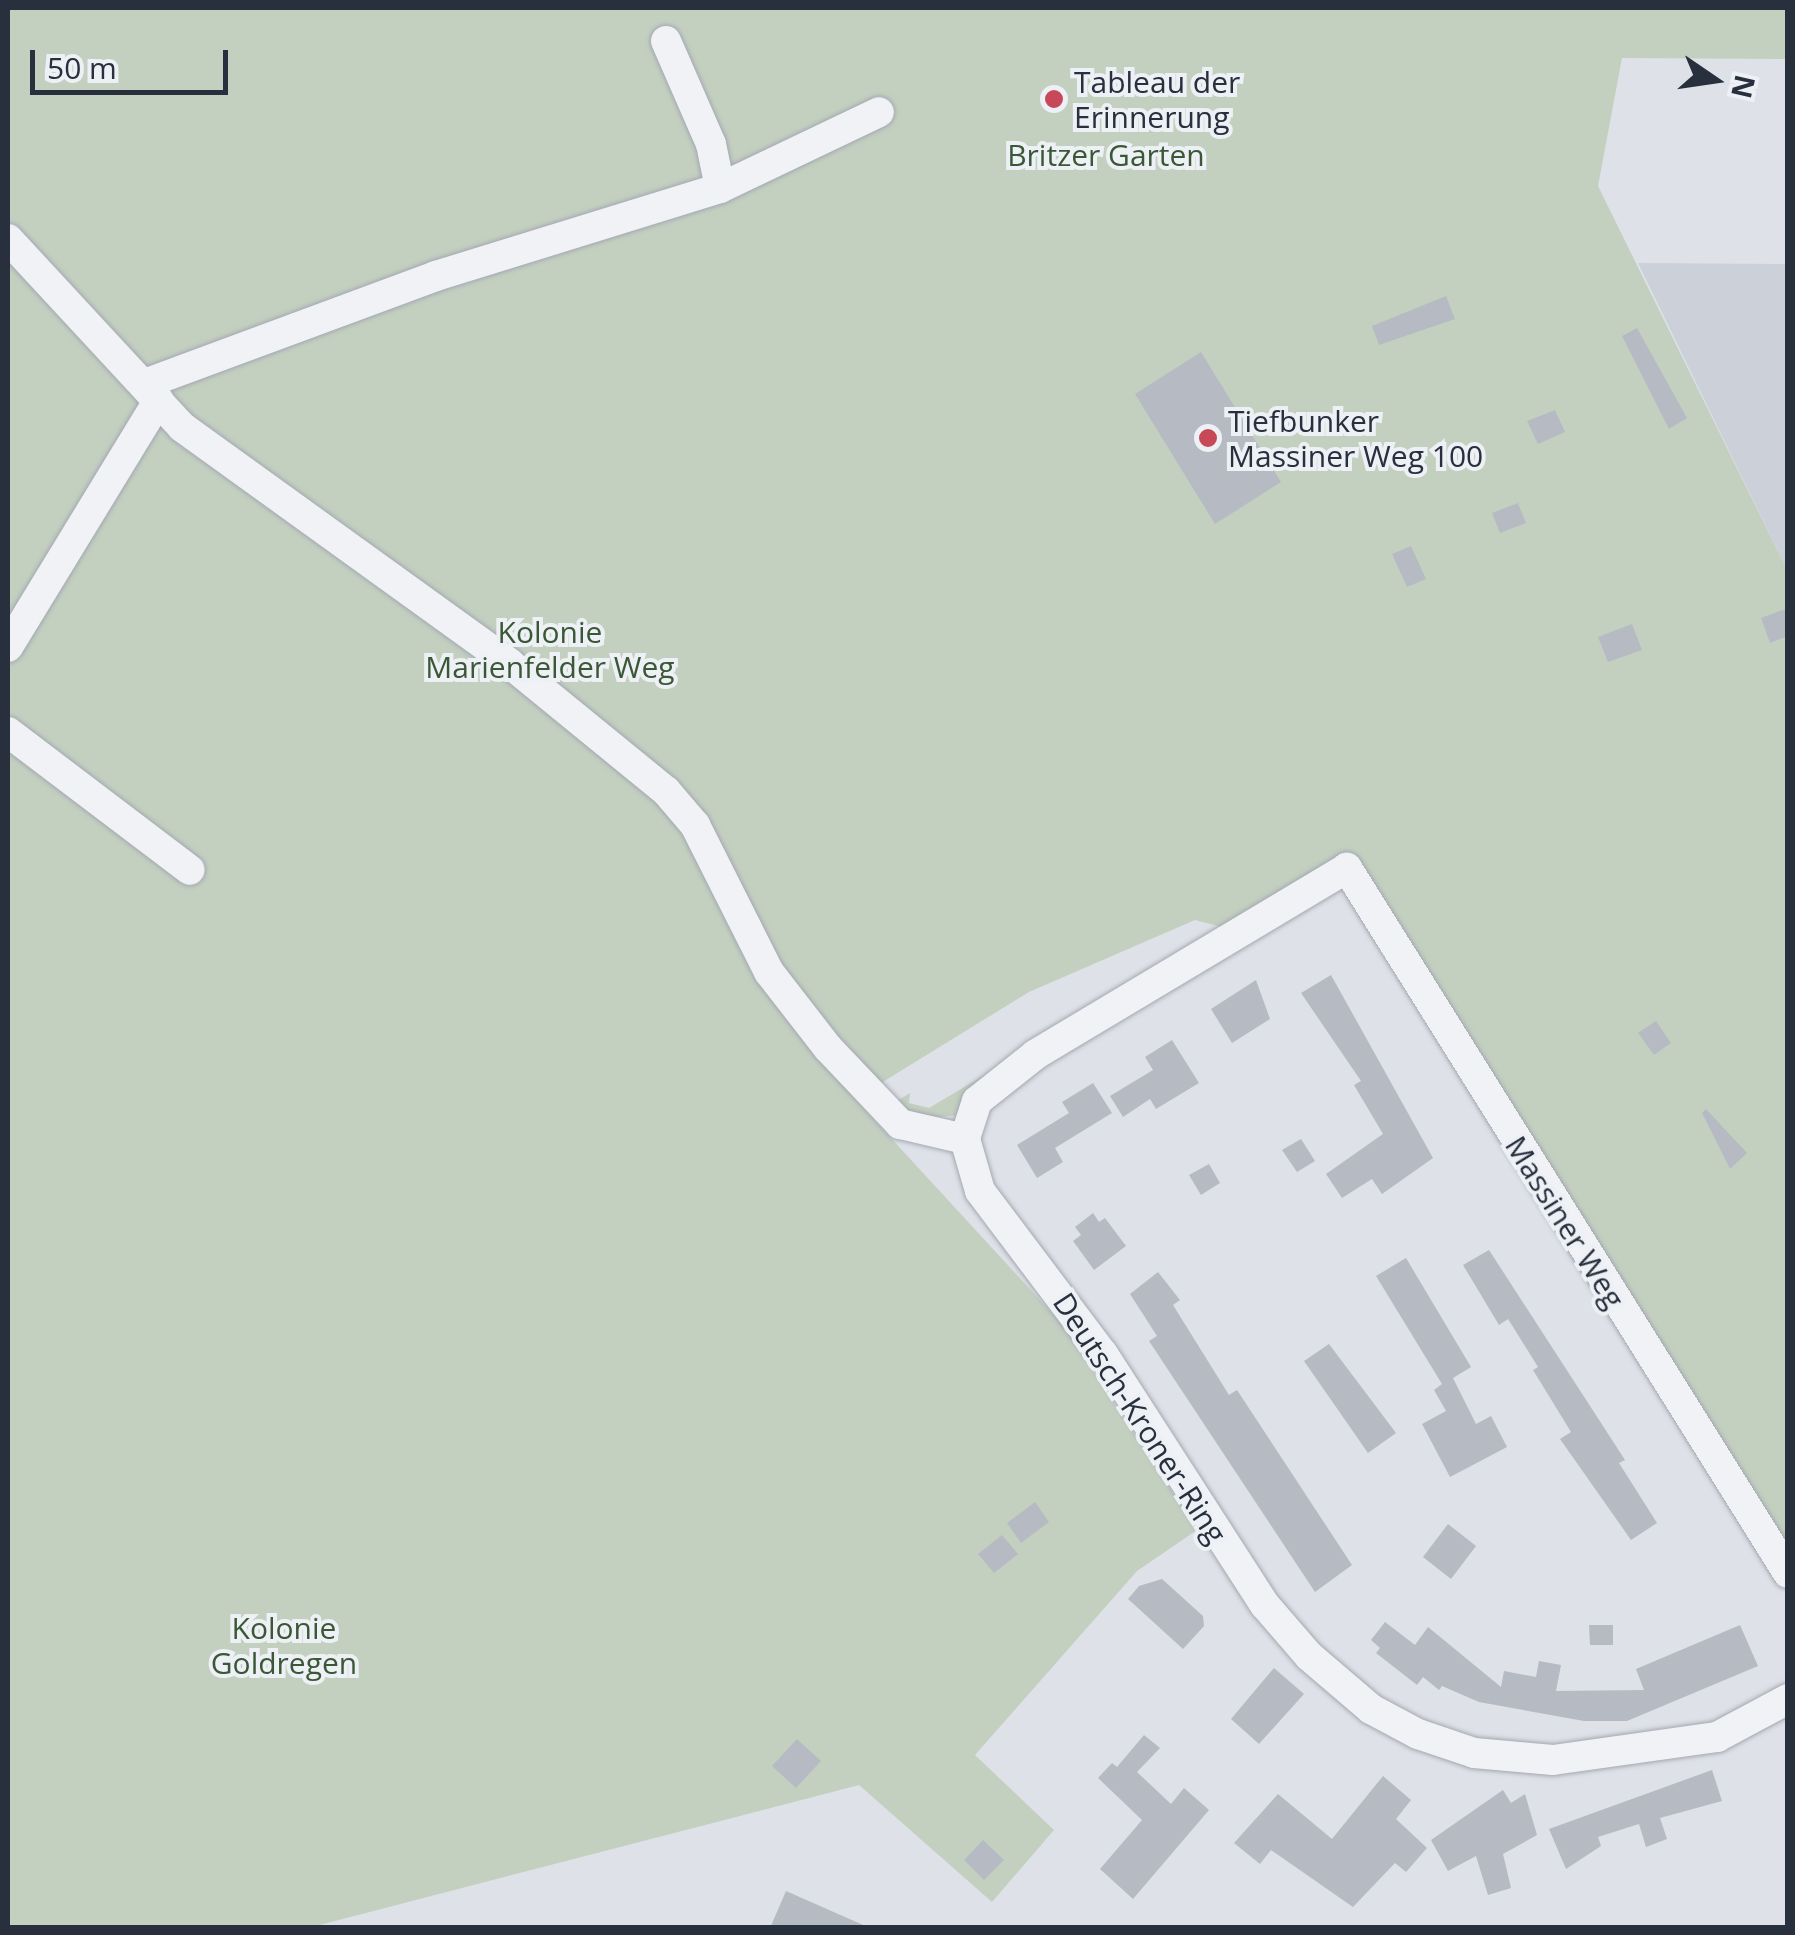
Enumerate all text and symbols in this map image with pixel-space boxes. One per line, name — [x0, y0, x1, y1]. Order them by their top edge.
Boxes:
scale bar — [35, 30, 232, 92]
north arrow — [1665, 30, 1765, 130]
text: 50 m — [47, 47, 117, 88]
place label: Tableau der Erinnerung — [1074, 64, 1240, 134]
text: N — [1723, 71, 1765, 102]
marker: Tableau der Erinnerung — [1043, 88, 1065, 110]
park label: Britzer Garten — [1007, 137, 1205, 173]
place label: Tiefbunker Massiner Weg 100 — [1228, 403, 1483, 474]
marker: Tiefbunker Massiner Weg 100 — [1197, 427, 1219, 449]
park label: Kolonie Marienfelder Weg — [425, 614, 675, 684]
street label: Massiner Weg — [1498, 1129, 1632, 1315]
street label: Deutsch-Kroner-Ring — [1046, 1286, 1234, 1550]
park label: Kolonie Goldregen — [211, 1610, 357, 1680]

